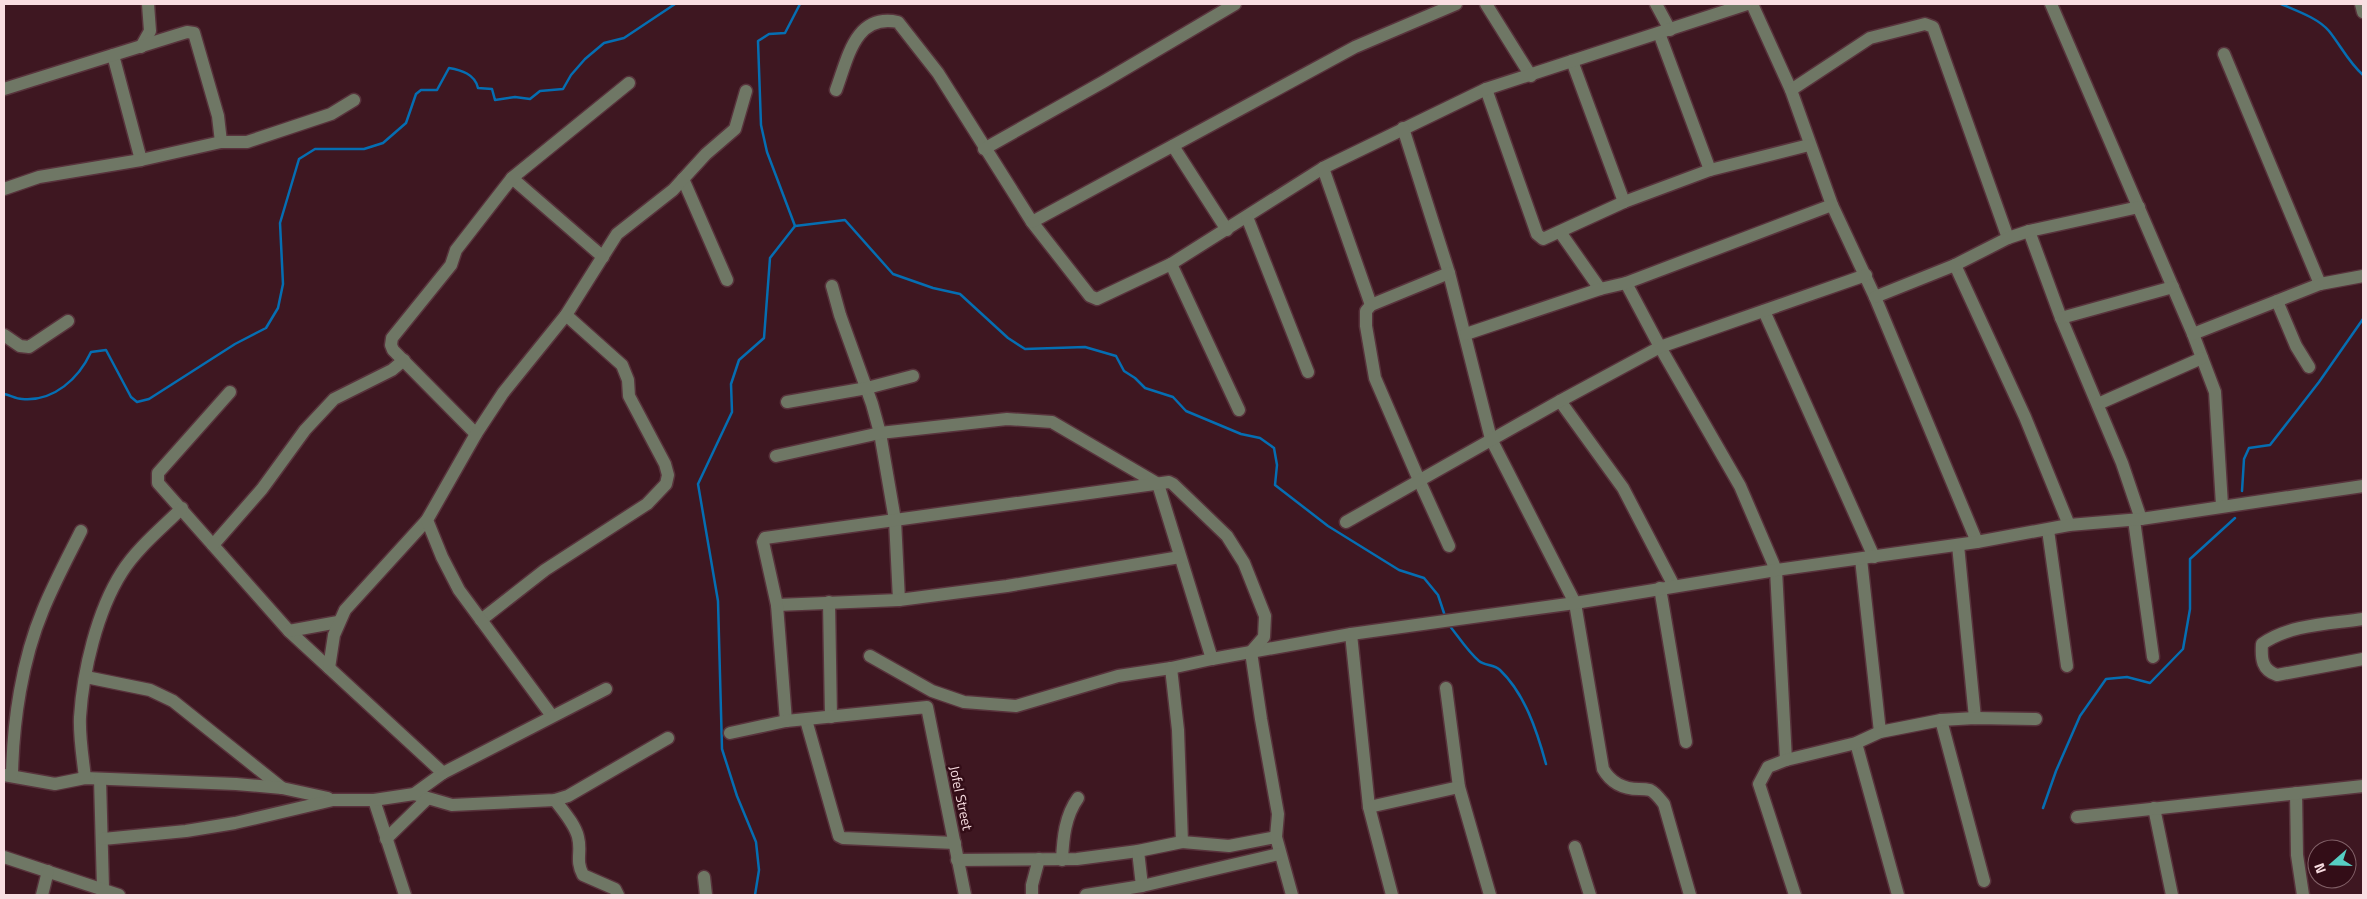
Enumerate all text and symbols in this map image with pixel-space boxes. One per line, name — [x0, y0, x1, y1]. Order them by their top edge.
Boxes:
street label: Jofel Street — [944, 764, 979, 832]
north arrow — [2307, 839, 2357, 889]
text: N — [2308, 860, 2331, 877]

